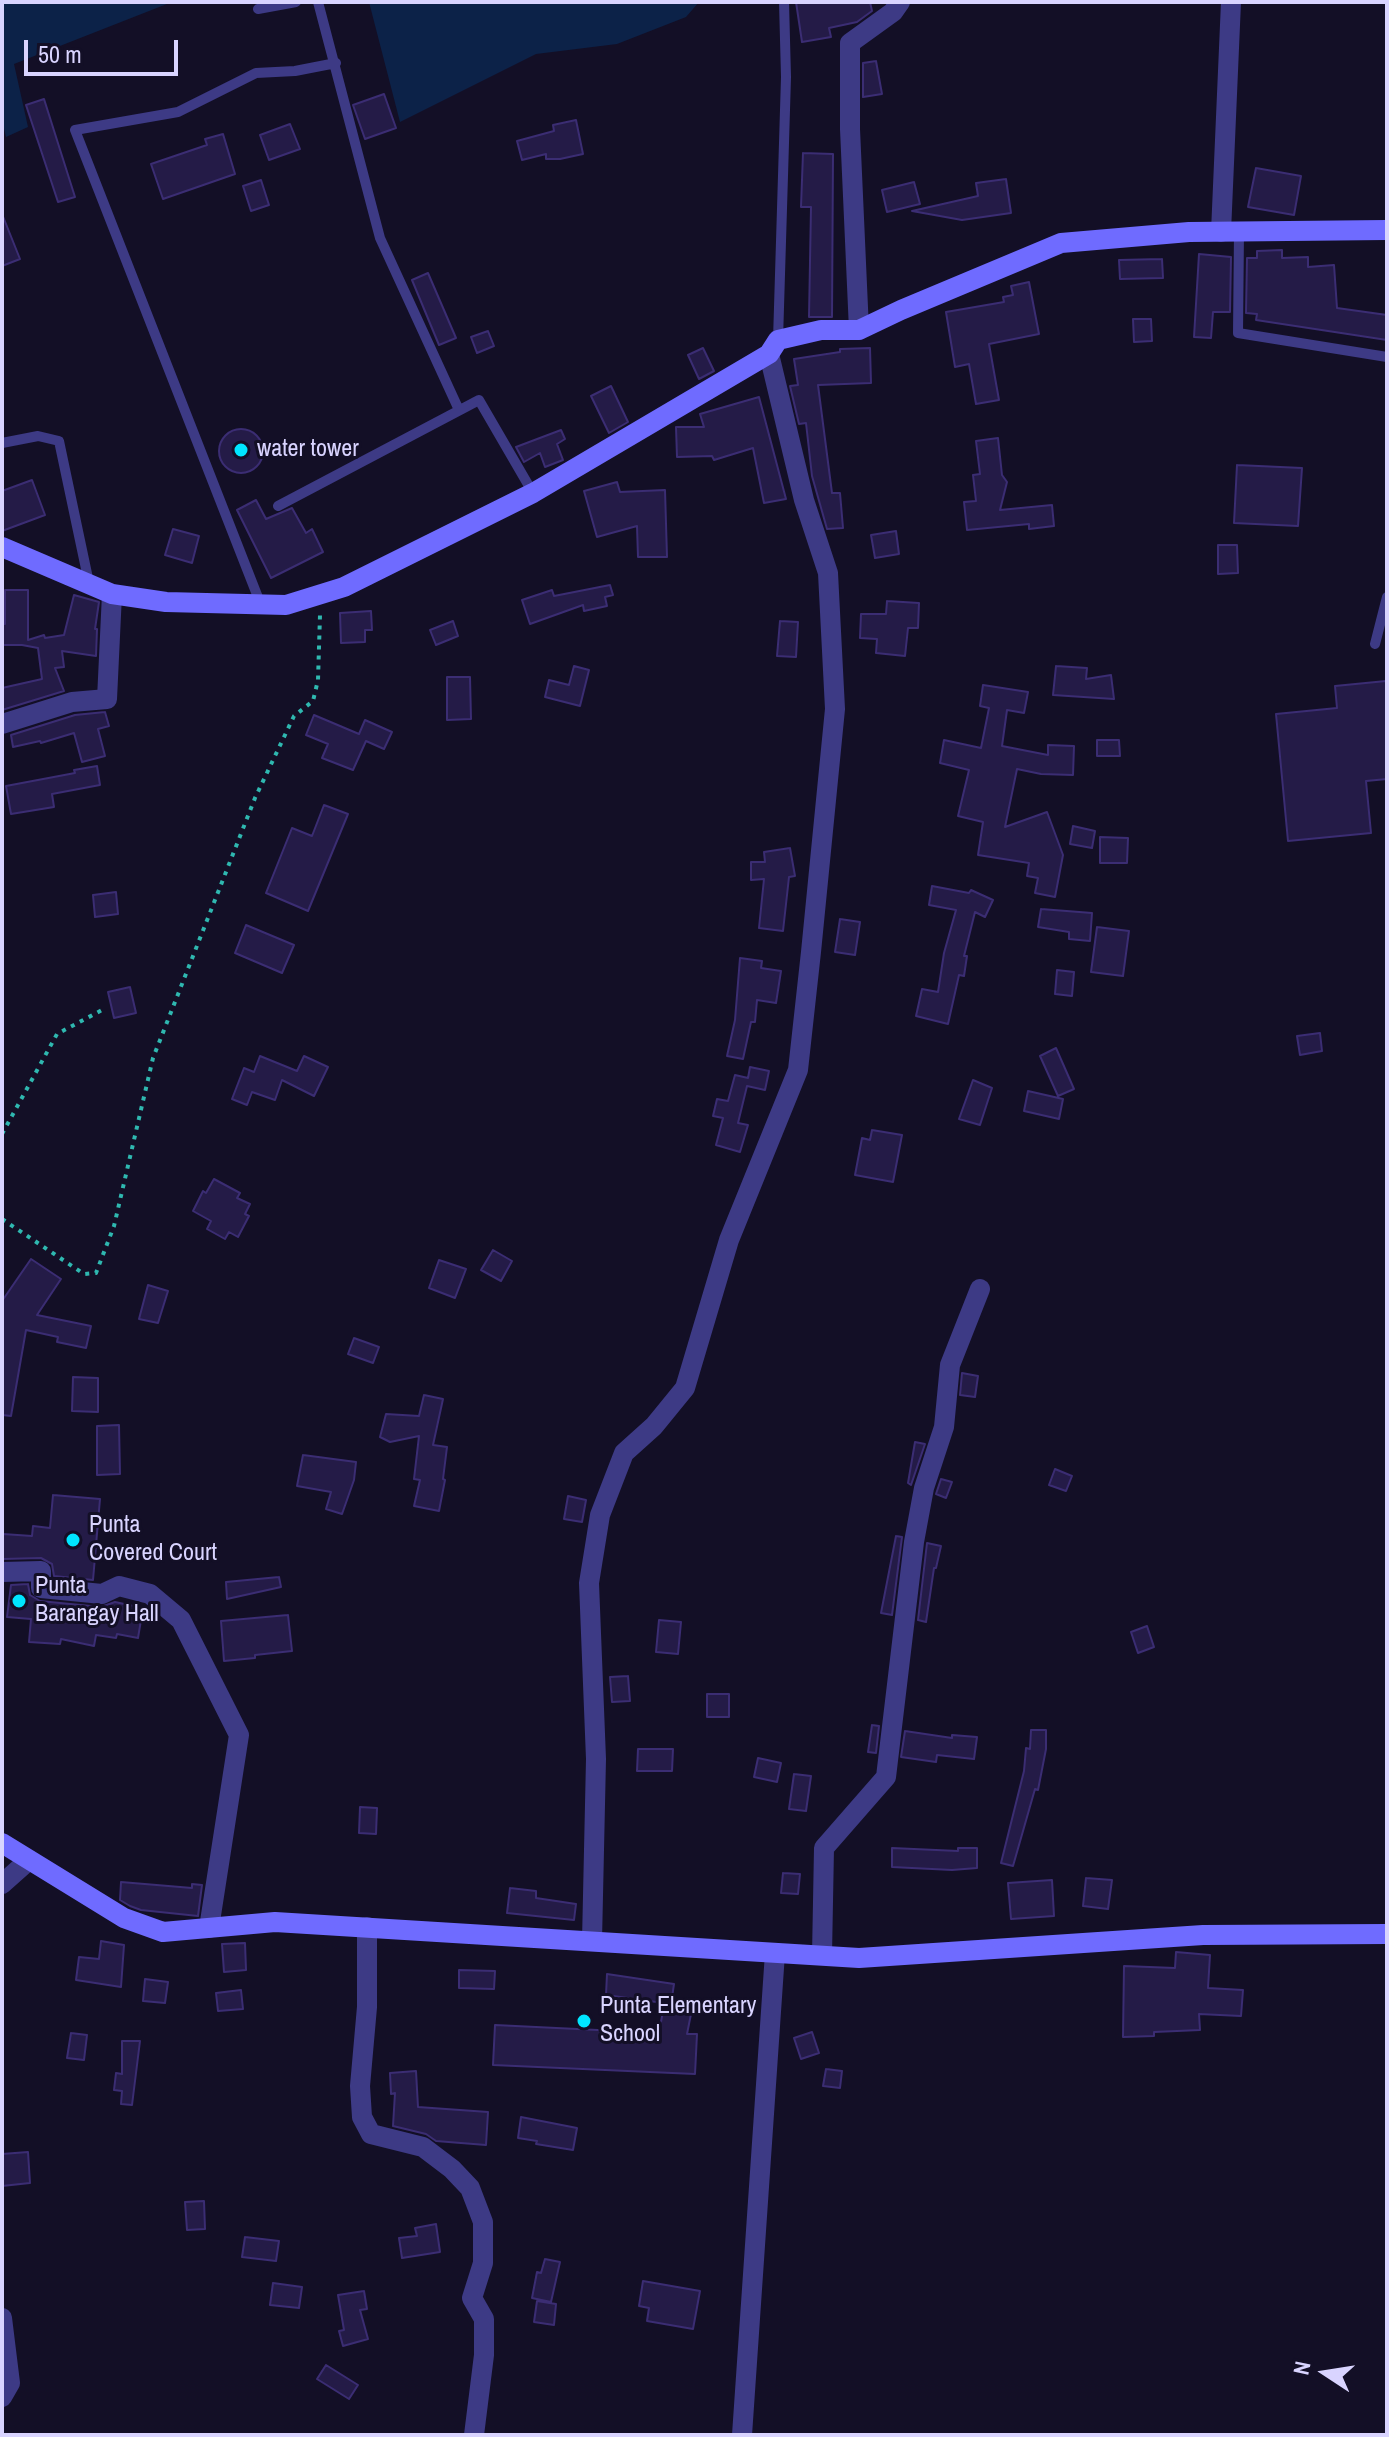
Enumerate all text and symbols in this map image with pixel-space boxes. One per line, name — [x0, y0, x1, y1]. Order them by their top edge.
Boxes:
scale bar — [28, 24, 182, 74]
text: 50 m — [38, 38, 82, 70]
place label: water tower — [257, 436, 359, 464]
marker: water tower — [232, 441, 250, 459]
place label: Punta Covered Court — [89, 1512, 217, 1568]
marker: Punta Covered Court — [64, 1531, 82, 1549]
place label: Punta Barangay Hall — [35, 1573, 159, 1629]
marker: Punta Barangay Hall — [10, 1592, 28, 1610]
place label: Punta Elementary School — [600, 1993, 756, 2049]
marker: Punta Elementary School — [575, 2012, 593, 2030]
north arrow — [1285, 2333, 1365, 2413]
text: N — [1285, 2359, 1318, 2378]

